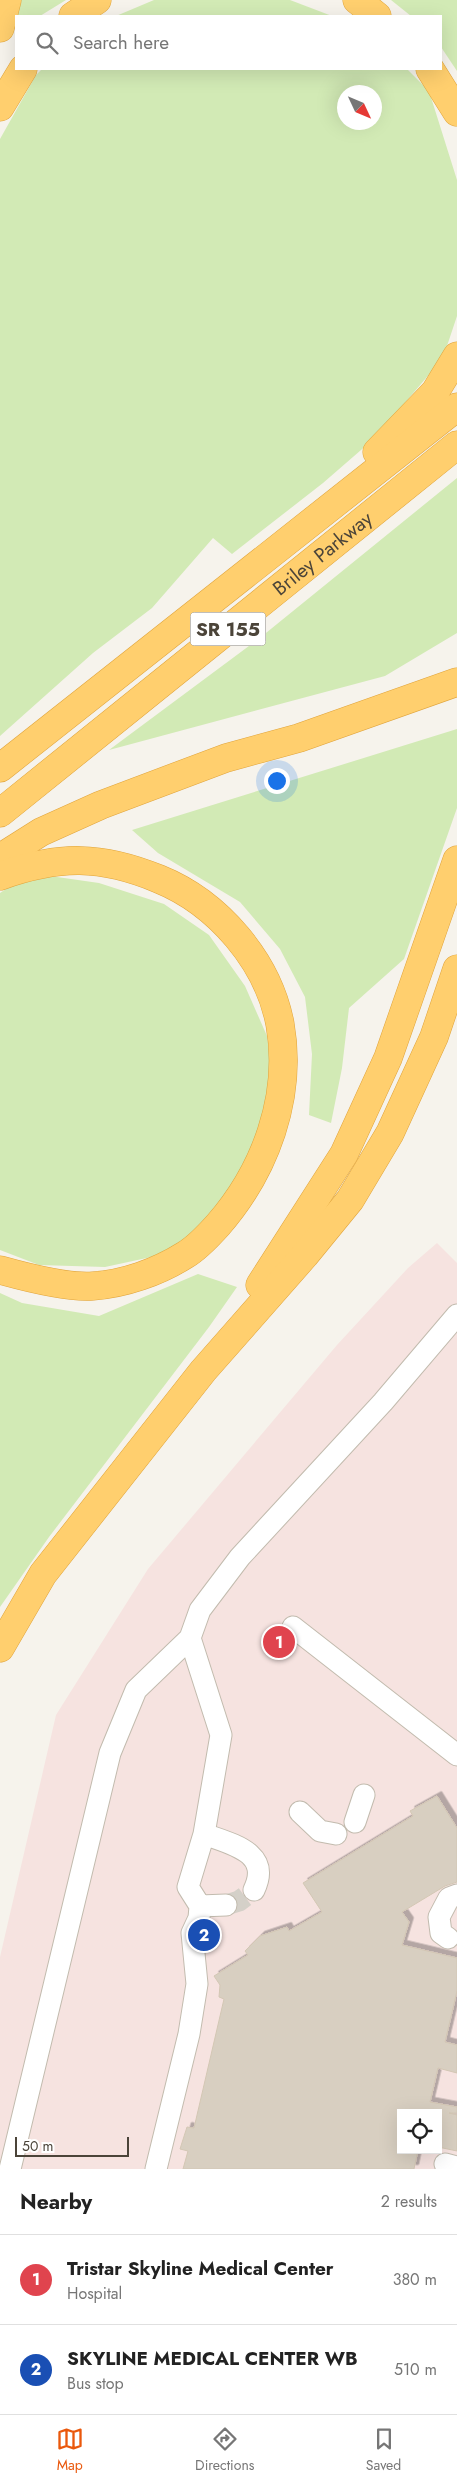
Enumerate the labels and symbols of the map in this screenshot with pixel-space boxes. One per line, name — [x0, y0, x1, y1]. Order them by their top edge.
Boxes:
north arrow — [337, 85, 382, 130]
street label: Briley Parkway — [266, 504, 379, 602]
road number: SR 155 — [190, 612, 266, 646]
your location — [264, 768, 290, 794]
pin: 1 — [263, 1623, 295, 1661]
pin: 2 — [188, 1916, 220, 1954]
scale bar — [15, 2134, 129, 2157]

